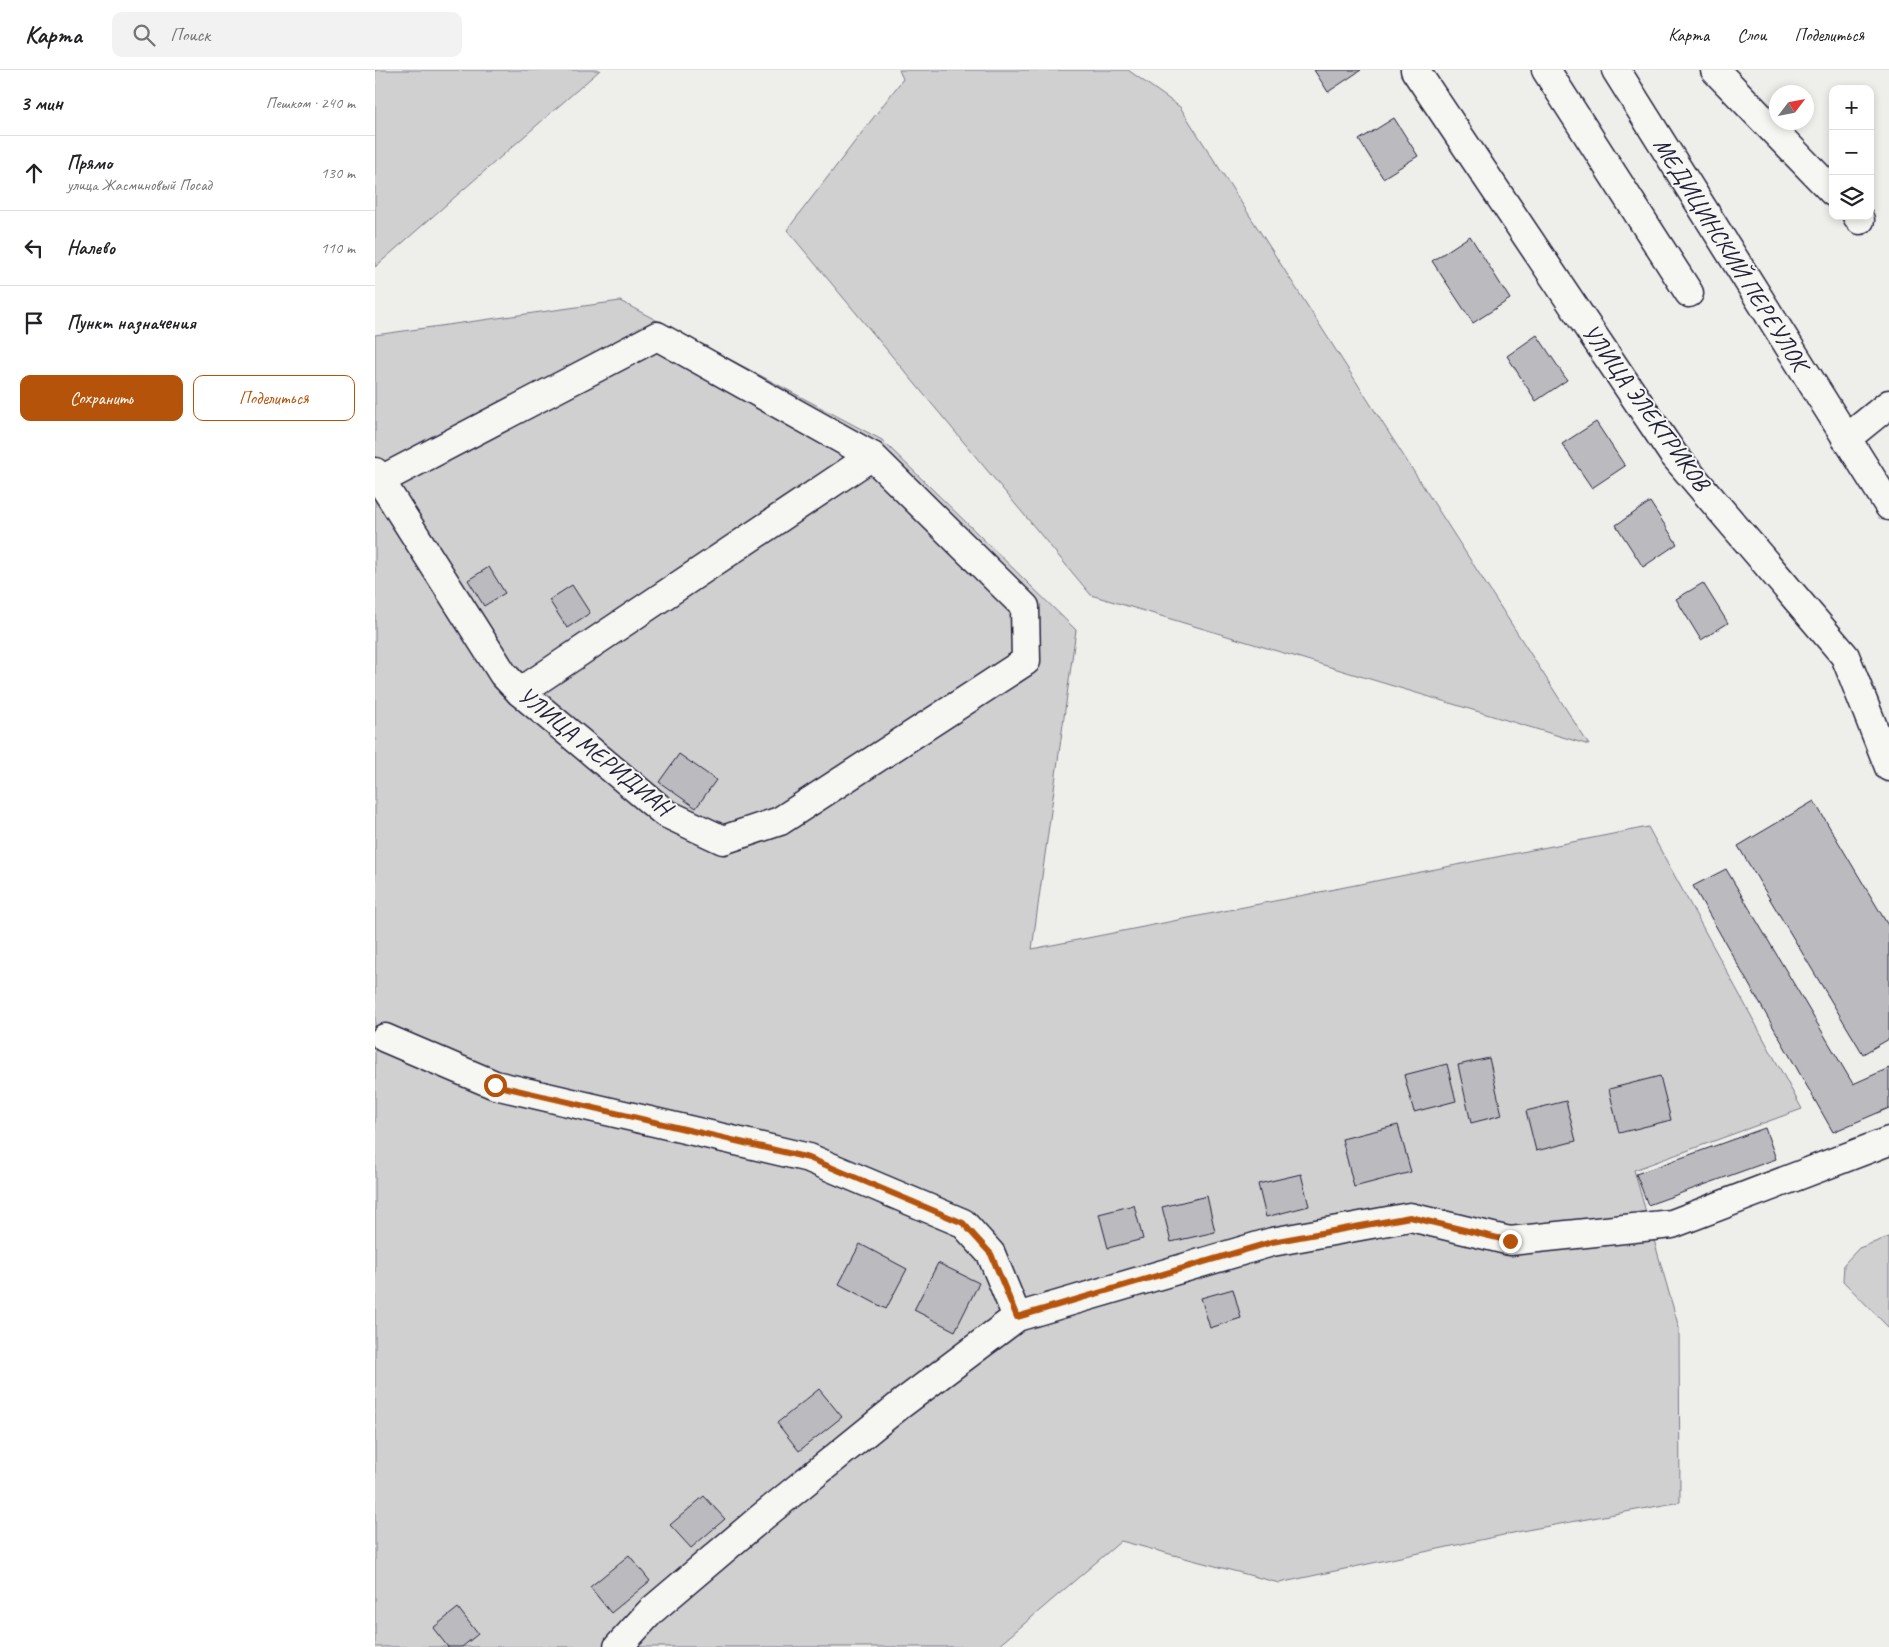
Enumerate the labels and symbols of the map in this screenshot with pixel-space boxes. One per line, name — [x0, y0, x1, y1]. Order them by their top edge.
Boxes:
north arrow — [1769, 85, 1814, 130]
street label: МЕДИЦИНСКИЙ ПЕРЕУЛОК — [1647, 132, 1818, 380]
street label: УЛИЦА ЭЛЕКТРИКОВ — [1576, 318, 1718, 498]
street label: УЛИЦА МЕРИДИАН — [512, 680, 681, 825]
route start — [484, 1074, 507, 1097]
route end — [1499, 1230, 1522, 1253]

